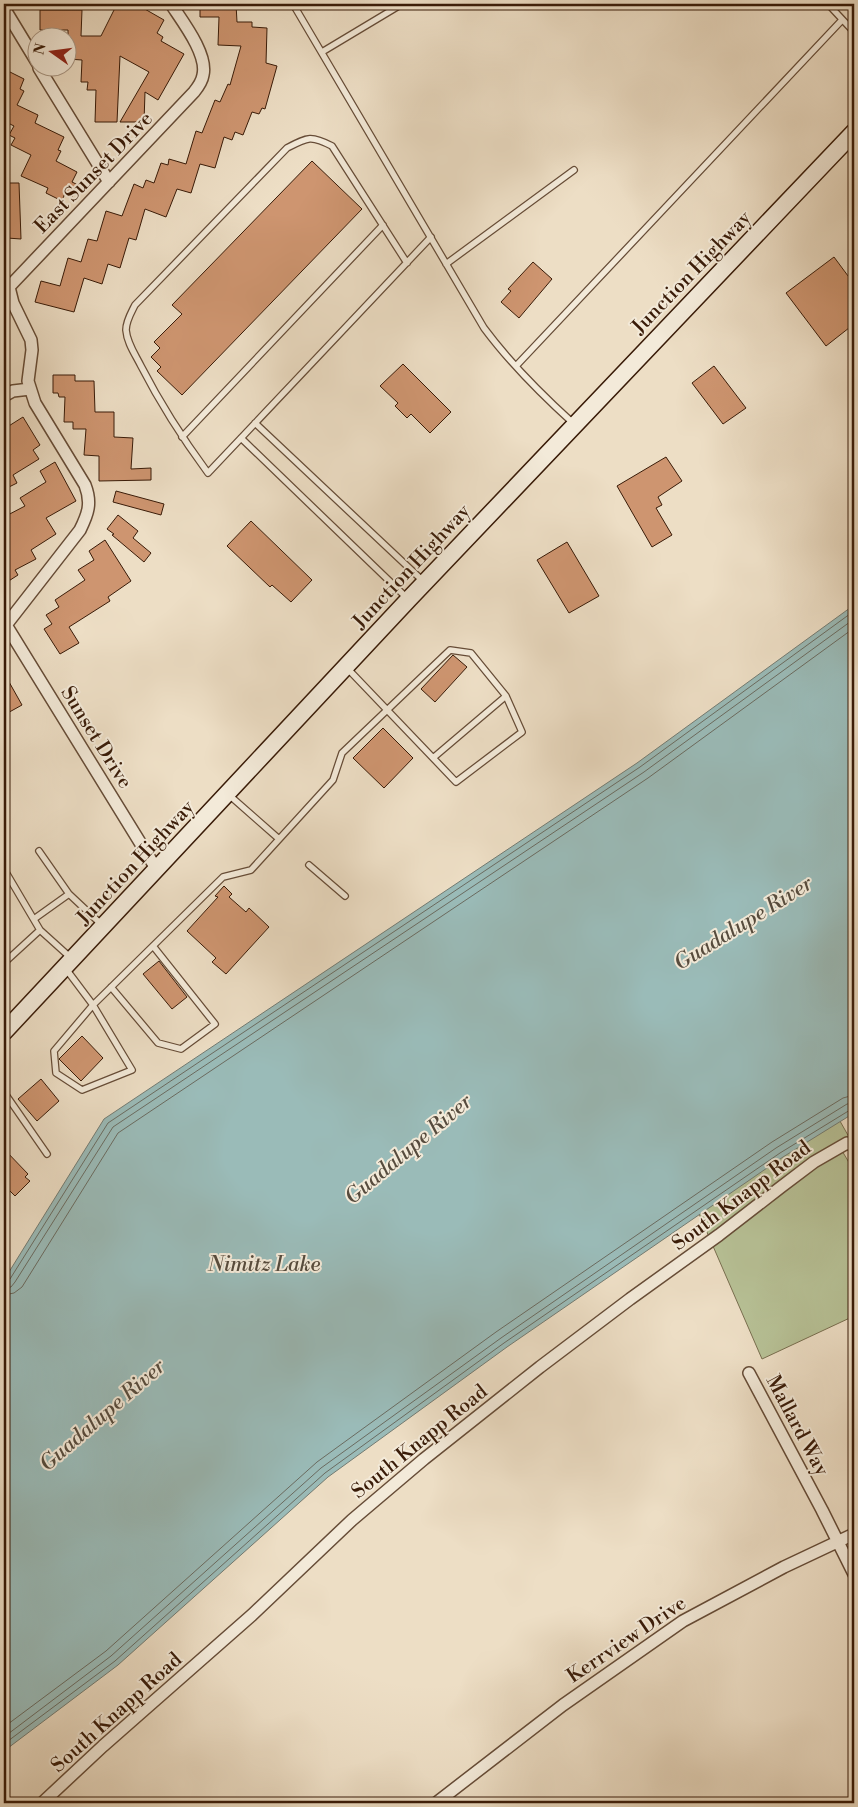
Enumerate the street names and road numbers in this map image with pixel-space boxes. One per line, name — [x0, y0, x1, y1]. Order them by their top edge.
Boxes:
street label: East Sunset Drive — [30, 107, 159, 239]
street label: Junction Highway — [626, 206, 757, 340]
street label: Junction Highway — [347, 499, 476, 635]
street label: Sunset Drive — [54, 682, 137, 794]
street label: Junction Highway — [71, 795, 200, 931]
street label: South Knapp Road — [667, 1135, 817, 1257]
street label: Mallard Way — [760, 1371, 834, 1480]
street label: South Knapp Road — [347, 1379, 493, 1505]
street label: Kerrview Drive — [562, 1591, 691, 1689]
street label: South Knapp Road — [46, 1647, 188, 1779]

